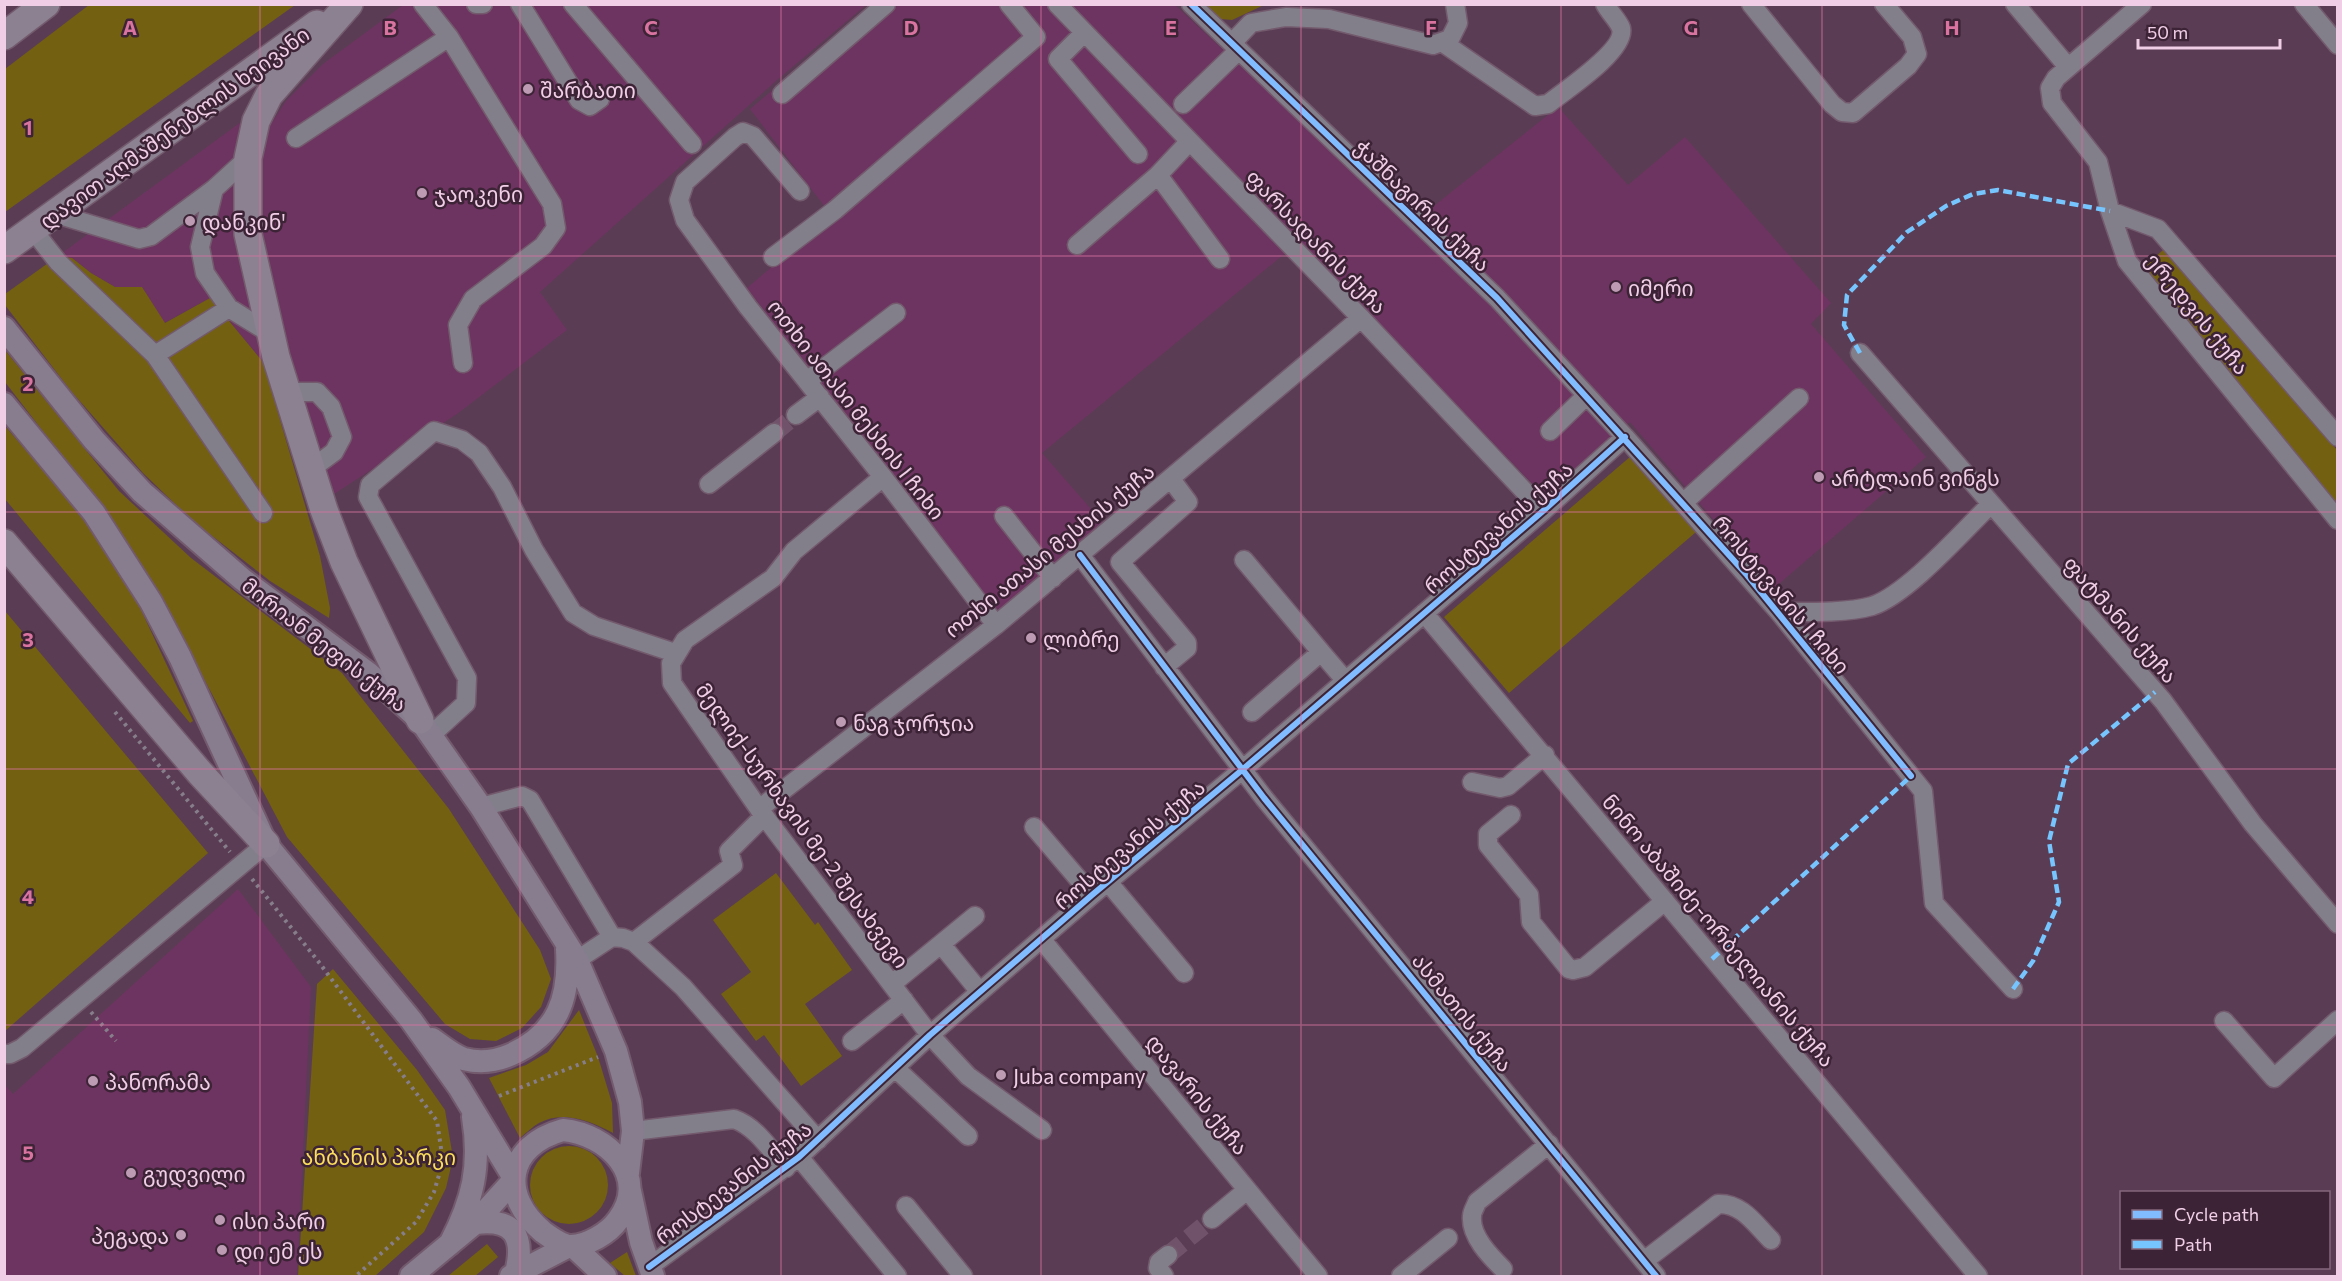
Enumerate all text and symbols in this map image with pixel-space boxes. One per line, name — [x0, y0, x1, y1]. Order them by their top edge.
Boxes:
scale bar — [2138, 12, 2280, 50]
text: A — [123, 15, 137, 39]
text: B — [383, 15, 397, 39]
text: C — [644, 15, 658, 39]
text: D — [904, 15, 918, 39]
text: E — [1165, 15, 1177, 39]
text: F — [1425, 15, 1437, 39]
text: G — [1684, 15, 1698, 39]
text: H — [1945, 15, 1960, 39]
street label: დავით აღმაშენებლის ხეივანი — [34, 21, 315, 235]
text: 50 m — [2147, 21, 2188, 43]
place label: შარბათი — [540, 77, 636, 102]
marker: შარბათი — [521, 82, 535, 96]
text: 1 — [23, 115, 33, 139]
street label: ჭაშნაგირის ქუჩა — [1349, 134, 1496, 277]
street label: ფარსადანის ქუჩა — [1240, 164, 1392, 320]
place label: ჯაოკენი — [434, 181, 523, 207]
marker: ჯაოკენი — [415, 186, 429, 200]
place label: დანკინ' — [202, 209, 286, 236]
marker: დანკინ' — [183, 214, 197, 228]
street label: ერედვის ქუჩა — [2140, 247, 2255, 380]
place label: იმერი — [1628, 275, 1694, 301]
marker: იმერი — [1609, 280, 1623, 294]
street label: ოთხი ათასი მესხის I ჩიხი — [763, 294, 951, 525]
text: 2 — [22, 371, 34, 395]
street label: როსტევანის ქუჩა — [1419, 456, 1578, 599]
street label: ოთხი ათასი მესხის ქუჩა — [939, 458, 1159, 643]
place label: არტლაინ ვინგს — [1831, 465, 2000, 492]
marker: არტლაინ ვინგს — [1812, 470, 1826, 484]
street label: როსტევანის I ჩიხი — [1708, 510, 1856, 679]
street label: ფატმანის ქუჩა — [2058, 550, 2183, 688]
street label: მირიან მეფის ქუჩა — [237, 572, 412, 717]
place label: ლიბრე — [1043, 626, 1120, 653]
text: 3 — [22, 627, 34, 651]
marker: ლიბრე — [1024, 631, 1038, 645]
street label: მელიქ-სურხავის მე-2 შესახვევი — [690, 678, 915, 973]
place label: ნაგ ჯორჯია — [853, 710, 974, 736]
marker: ნაგ ჯორჯია — [834, 715, 848, 729]
street label: როსტევანის ქუჩა — [1049, 774, 1210, 915]
street label: ნინო აბაშიძე-ორბელიანის ქუჩა — [1596, 789, 1840, 1073]
text: 4 — [22, 884, 34, 908]
street label: ასმათის ქუჩა — [1407, 948, 1518, 1077]
street label: დავარის ქუჩა — [1140, 1029, 1254, 1160]
place label: Juba company — [1013, 1063, 1146, 1088]
marker: Juba company — [994, 1068, 1008, 1082]
place label: პანორამა — [105, 1069, 211, 1094]
marker: პანორამა — [86, 1074, 100, 1088]
street label: როსტევანის ქუჩა — [650, 1115, 817, 1250]
text: 5 — [22, 1140, 34, 1164]
park label: ანბანის პარკი — [302, 1144, 456, 1170]
place label: გუდვილი — [143, 1161, 245, 1188]
marker: გუდვილი — [124, 1166, 138, 1180]
legend — [2120, 1191, 2330, 1269]
text: Cycle path — [2174, 1203, 2259, 1225]
place label: ისი პარი — [232, 1208, 325, 1233]
marker: ისი პარი — [213, 1213, 227, 1227]
place label: პეგადა — [91, 1223, 169, 1250]
marker: პეგადა — [174, 1228, 188, 1242]
text: Path — [2174, 1233, 2212, 1255]
place label: დი ემ ეს — [234, 1238, 323, 1265]
marker: დი ემ ეს — [215, 1243, 229, 1257]

